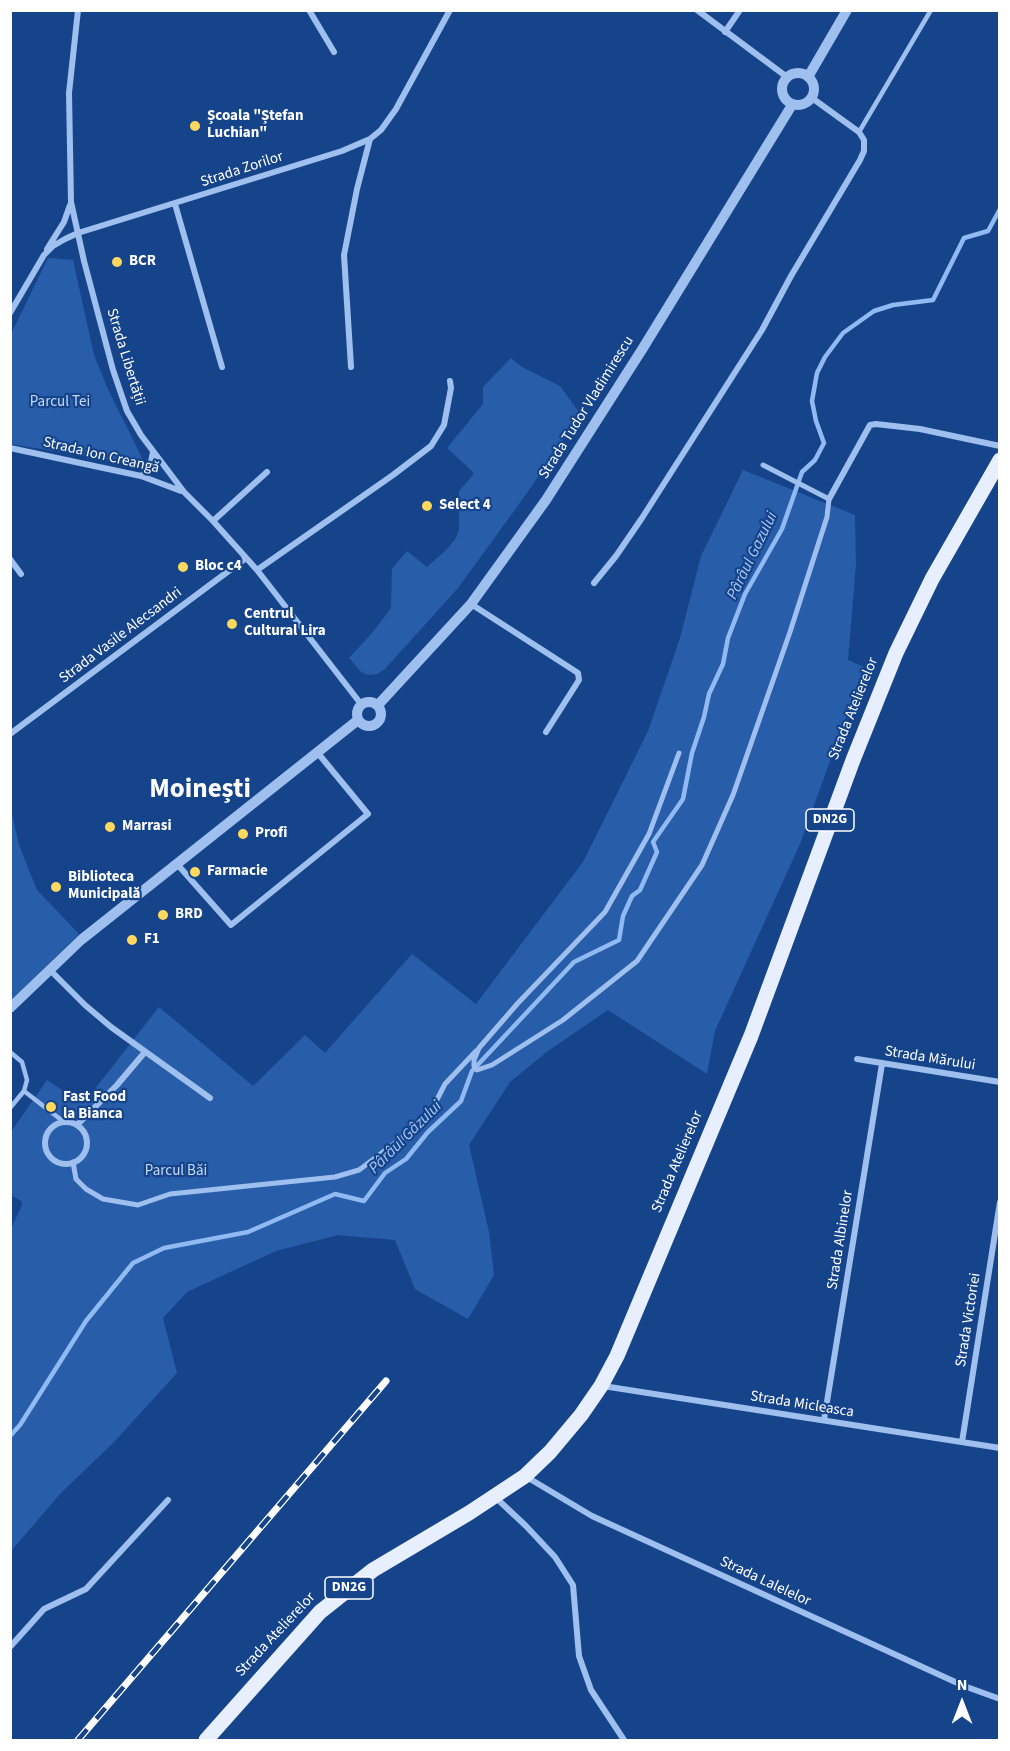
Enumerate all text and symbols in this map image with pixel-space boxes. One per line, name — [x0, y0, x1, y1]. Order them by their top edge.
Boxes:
place label: Școala "Ștefan Luchian" — [207, 108, 303, 143]
marker: Școala "Ștefan Luchian" — [188, 119, 202, 133]
street label: Strada Zorilor — [198, 148, 286, 192]
place label: BCR — [129, 253, 156, 271]
marker: BCR — [110, 255, 124, 269]
street label: Strada Libertății — [102, 306, 148, 408]
street label: Strada Tudor Vladimirescu — [536, 333, 638, 483]
park label: Parcul Tei — [30, 394, 90, 412]
street label: Strada Ion Creangă — [41, 434, 161, 478]
place label: Select 4 — [439, 497, 491, 515]
marker: Select 4 — [420, 499, 434, 513]
water label: Pârâul Gazului — [723, 509, 783, 603]
place label: Bloc c4 — [195, 558, 242, 576]
marker: Bloc c4 — [176, 560, 190, 574]
street label: Strada Vasile Alecsandri — [56, 584, 186, 688]
place label: Centrul Cultural Lira — [244, 606, 326, 641]
marker: Centrul Cultural Lira — [225, 617, 239, 631]
street label: Strada Atelierelor — [825, 655, 883, 763]
district label: Moinești — [149, 775, 251, 807]
road number: DN2G — [806, 809, 854, 831]
place label: Marrasi — [122, 818, 172, 836]
marker: Marrasi — [103, 820, 117, 834]
place label: Profi — [255, 825, 287, 843]
marker: Profi — [236, 827, 250, 841]
place label: Farmacie — [207, 863, 268, 881]
marker: Farmacie — [188, 865, 202, 879]
place label: Biblioteca Municipală — [68, 869, 140, 904]
marker: Biblioteca Municipală — [49, 880, 63, 894]
place label: BRD — [175, 906, 203, 924]
marker: BRD — [156, 908, 170, 922]
place label: F1 — [144, 931, 160, 949]
marker: F1 — [125, 933, 139, 947]
street label: Strada Mărului — [883, 1043, 977, 1075]
place label: Fast Food la Bianca — [63, 1089, 126, 1124]
water label: Pârâul Gâzului — [366, 1098, 446, 1178]
marker: Fast Food la Bianca — [44, 1100, 58, 1114]
street label: Strada Atelierelor — [648, 1108, 708, 1216]
park label: Parcul Băi — [145, 1163, 207, 1181]
street label: Strada Albinelor — [824, 1189, 858, 1291]
street label: Strada Victoriei — [953, 1272, 985, 1368]
street label: Strada Micleasca — [749, 1388, 855, 1422]
street label: Strada Lalelelor — [717, 1553, 813, 1611]
road number: DN2G — [325, 1577, 373, 1599]
street label: Strada Atelierelor — [232, 1589, 320, 1681]
north arrow — [932, 1673, 992, 1733]
text: N — [957, 1674, 967, 1696]

